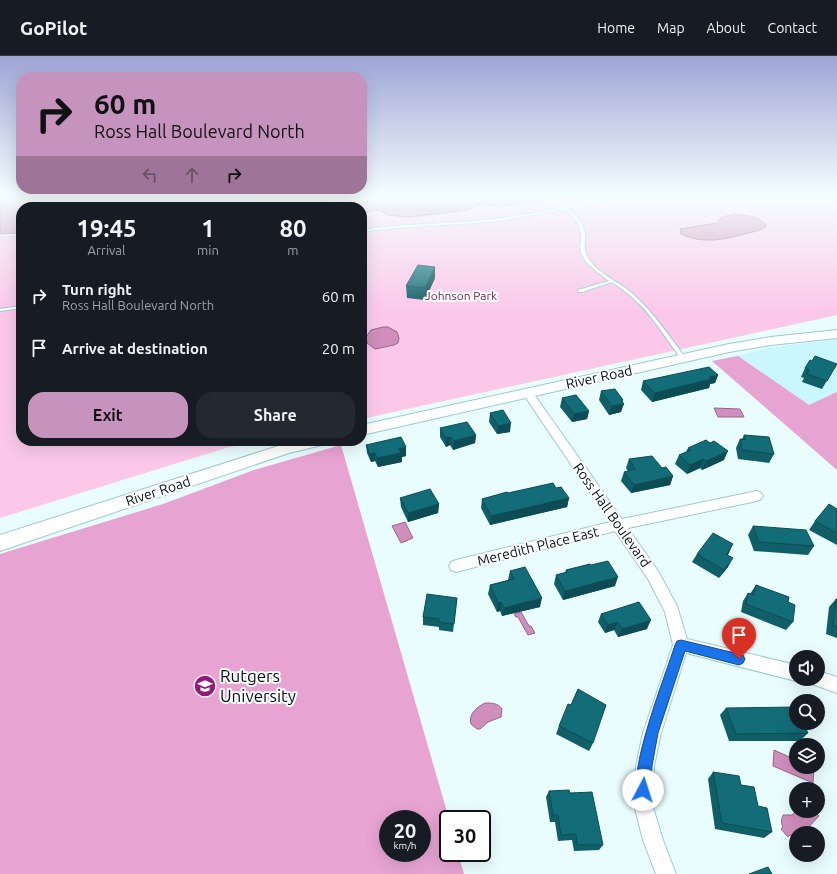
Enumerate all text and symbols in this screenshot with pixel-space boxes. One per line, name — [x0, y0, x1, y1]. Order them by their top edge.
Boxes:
text: GoPilot — [20, 17, 87, 39]
text: Home — [597, 20, 635, 36]
text: Map — [657, 20, 685, 36]
text: About — [707, 20, 746, 36]
text: Contact — [768, 20, 817, 36]
icon: right — [28, 88, 80, 140]
text: 60 m — [94, 88, 156, 119]
text: Ross Hall Boulevard North — [94, 121, 305, 141]
icon: left — [139, 164, 161, 186]
icon: ahead — [181, 164, 203, 186]
icon: right — [223, 164, 245, 186]
text: 19:45 — [77, 215, 137, 242]
text: 1 — [201, 215, 215, 242]
text: 80 — [279, 215, 306, 242]
text: Arrival — [88, 243, 125, 257]
text: min — [197, 243, 219, 257]
text: m — [287, 243, 299, 257]
text: Turn right — [62, 281, 132, 298]
icon: right — [28, 285, 50, 307]
text: 60 m — [322, 288, 355, 305]
park label: Johnson Park — [425, 289, 497, 302]
text: Ross Hall Boulevard North — [62, 298, 214, 312]
icon: arrive — [28, 337, 50, 359]
text: Arrive at destination — [62, 340, 208, 357]
text: 20 m — [322, 340, 355, 357]
street label: River Road — [564, 362, 634, 392]
button: Exit — [28, 392, 188, 438]
button: Share — [196, 392, 355, 438]
street label: Ross Hall Boulevard — [570, 460, 654, 570]
street label: River Road — [123, 473, 193, 509]
street label: Meredith Place East — [476, 523, 601, 569]
pin — [722, 618, 756, 659]
icon: arrive — [728, 624, 750, 646]
map controls — [789, 650, 825, 862]
button: sound — [789, 650, 825, 686]
place label: Rutgers University — [220, 666, 296, 705]
school or university icon: Rutgers University — [192, 673, 218, 699]
button: search — [789, 694, 825, 730]
button: layers — [789, 738, 825, 774]
position arrow — [622, 769, 664, 811]
button: + — [789, 782, 825, 818]
speed limit sign: 30 — [439, 810, 491, 862]
text: 20 — [394, 819, 416, 842]
button: − — [789, 826, 825, 862]
text: km/h — [393, 840, 417, 851]

